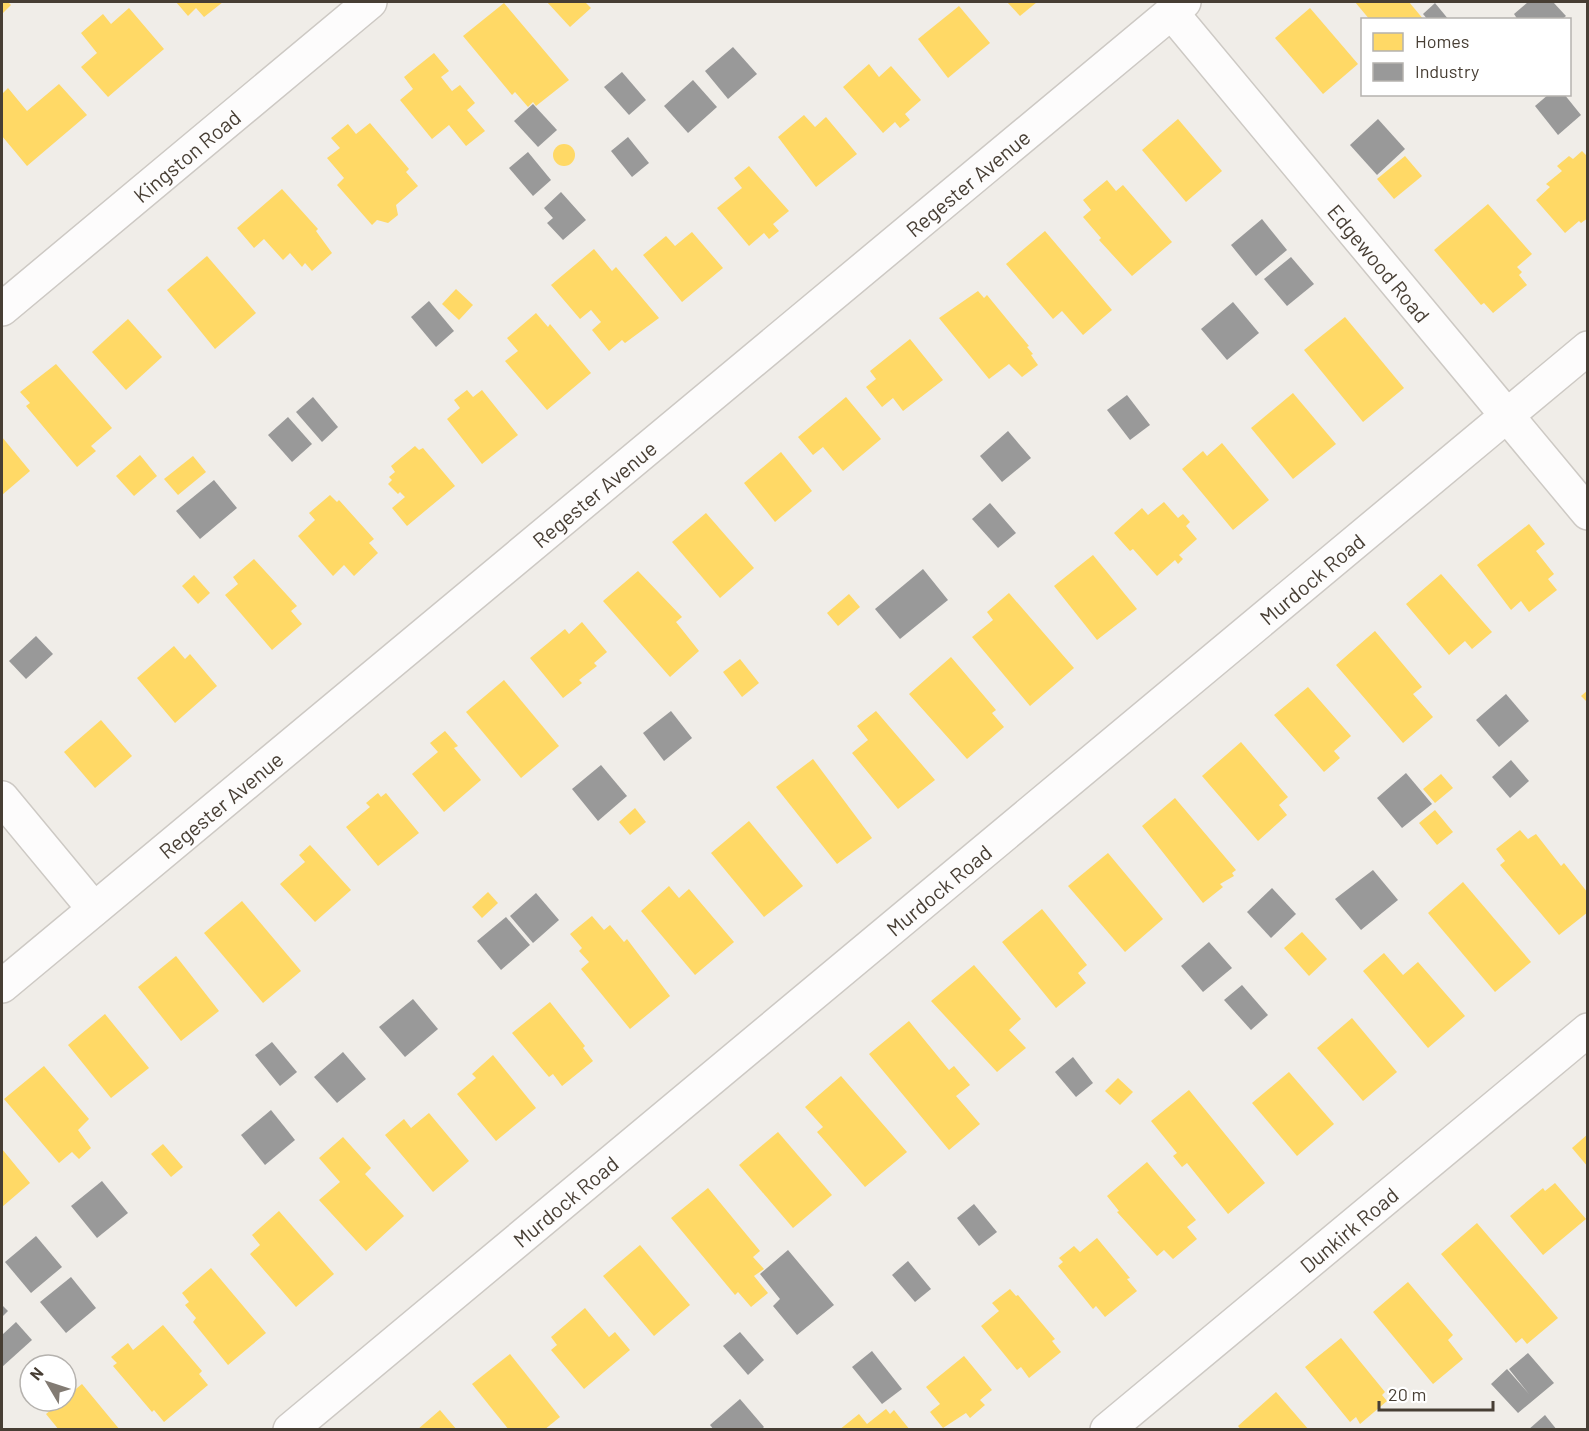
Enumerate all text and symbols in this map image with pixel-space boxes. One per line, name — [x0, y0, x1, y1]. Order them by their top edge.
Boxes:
legend — [1361, 18, 1571, 96]
text: Homes — [1415, 30, 1469, 52]
text: Industry — [1415, 60, 1479, 82]
street label: Kingston Road — [128, 104, 245, 207]
street label: Regester Avenue — [900, 124, 1034, 241]
street label: Edgewood Road — [1323, 198, 1436, 327]
street label: Regester Avenue — [527, 435, 661, 552]
street label: Murdock Road — [1254, 528, 1369, 629]
street label: Regester Avenue — [153, 746, 287, 863]
street label: Murdock Road — [881, 839, 996, 940]
street label: Murdock Road — [507, 1150, 622, 1252]
street label: Dunkirk Road — [1294, 1181, 1403, 1277]
north arrow — [18, 1353, 78, 1413]
text: N — [25, 1363, 47, 1383]
scale bar — [1379, 1374, 1493, 1412]
text: 20 m — [1388, 1383, 1426, 1405]

